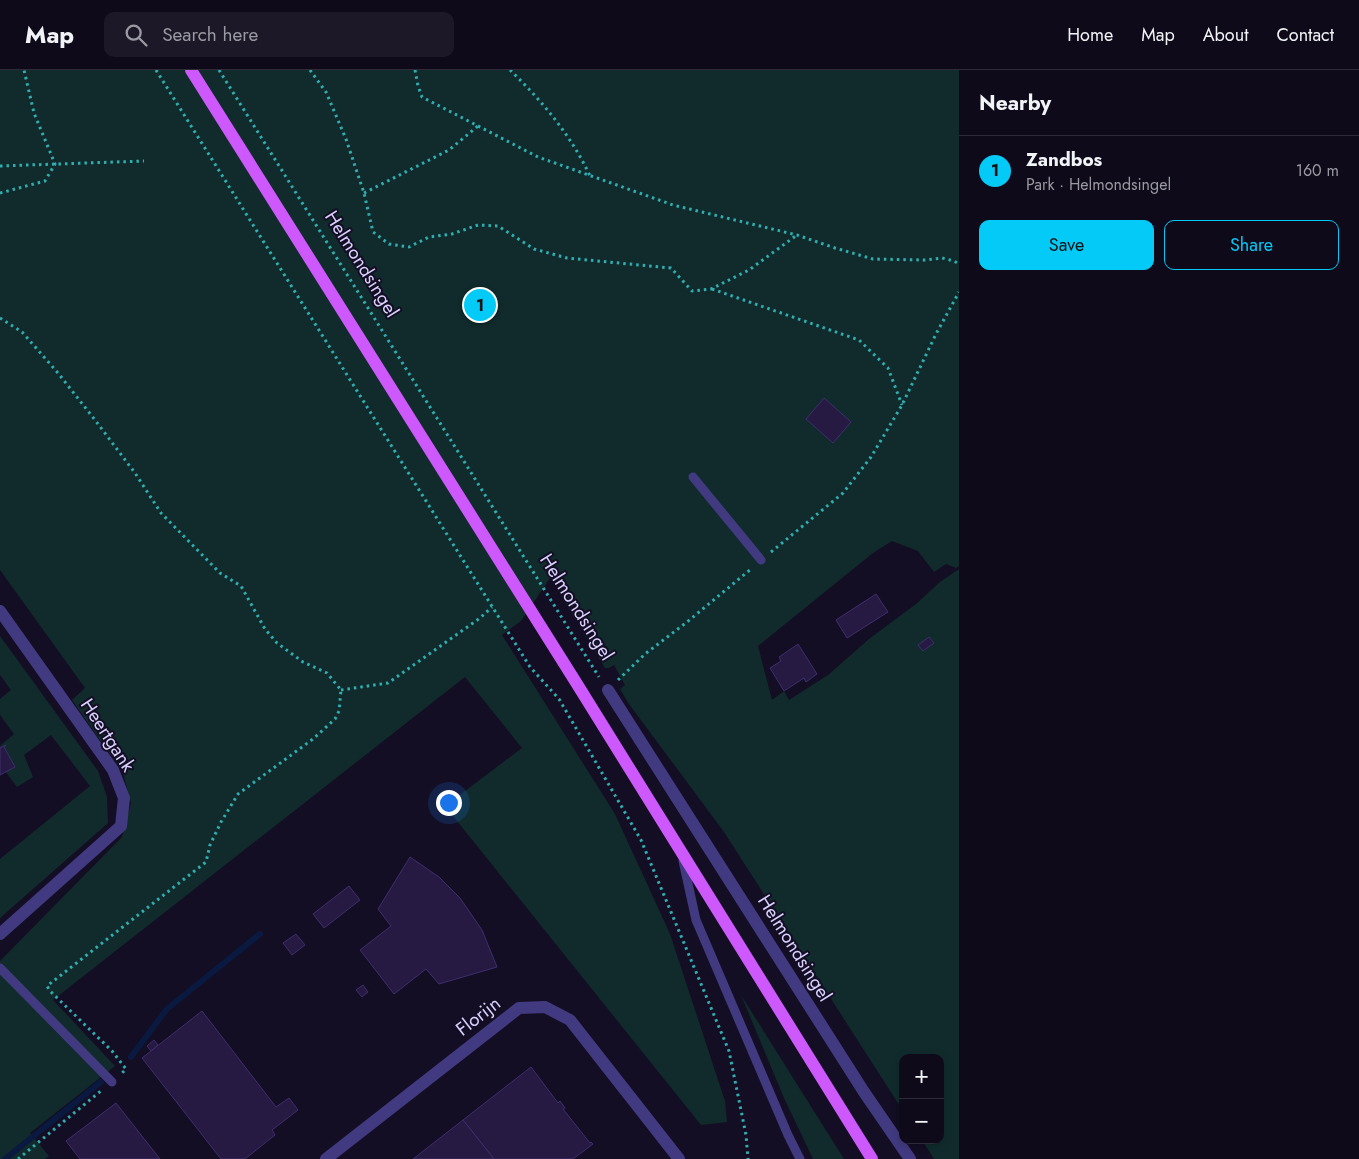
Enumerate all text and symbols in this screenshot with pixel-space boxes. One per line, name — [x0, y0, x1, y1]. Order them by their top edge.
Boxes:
search box — [104, 12, 454, 57]
text: Map — [25, 17, 74, 52]
icon: search — [122, 21, 150, 49]
text: Search here — [162, 21, 258, 48]
text: Home — [1067, 22, 1113, 48]
text: Map — [1141, 22, 1175, 48]
text: About — [1203, 22, 1248, 48]
text: Contact — [1276, 22, 1334, 48]
text: Nearby — [979, 88, 1051, 118]
text: Zandbos — [1026, 146, 1102, 173]
text: 1 — [991, 159, 999, 182]
text: 160 m — [1296, 159, 1339, 182]
text: Park · Helmondsingel — [1026, 173, 1171, 196]
street label: Helmondsingel — [318, 205, 406, 323]
button: Save — [979, 220, 1154, 270]
button: Share — [1164, 220, 1339, 270]
pin: 1 — [464, 286, 496, 324]
street label: Helmondsingel — [533, 548, 621, 666]
street label: Heertgank — [74, 693, 142, 777]
your location — [436, 790, 462, 816]
street label: Helmondsingel — [751, 889, 839, 1007]
street label: Florijn — [450, 990, 506, 1042]
map controls — [899, 1054, 944, 1144]
button: + — [899, 1054, 944, 1099]
button: − — [899, 1099, 944, 1144]

